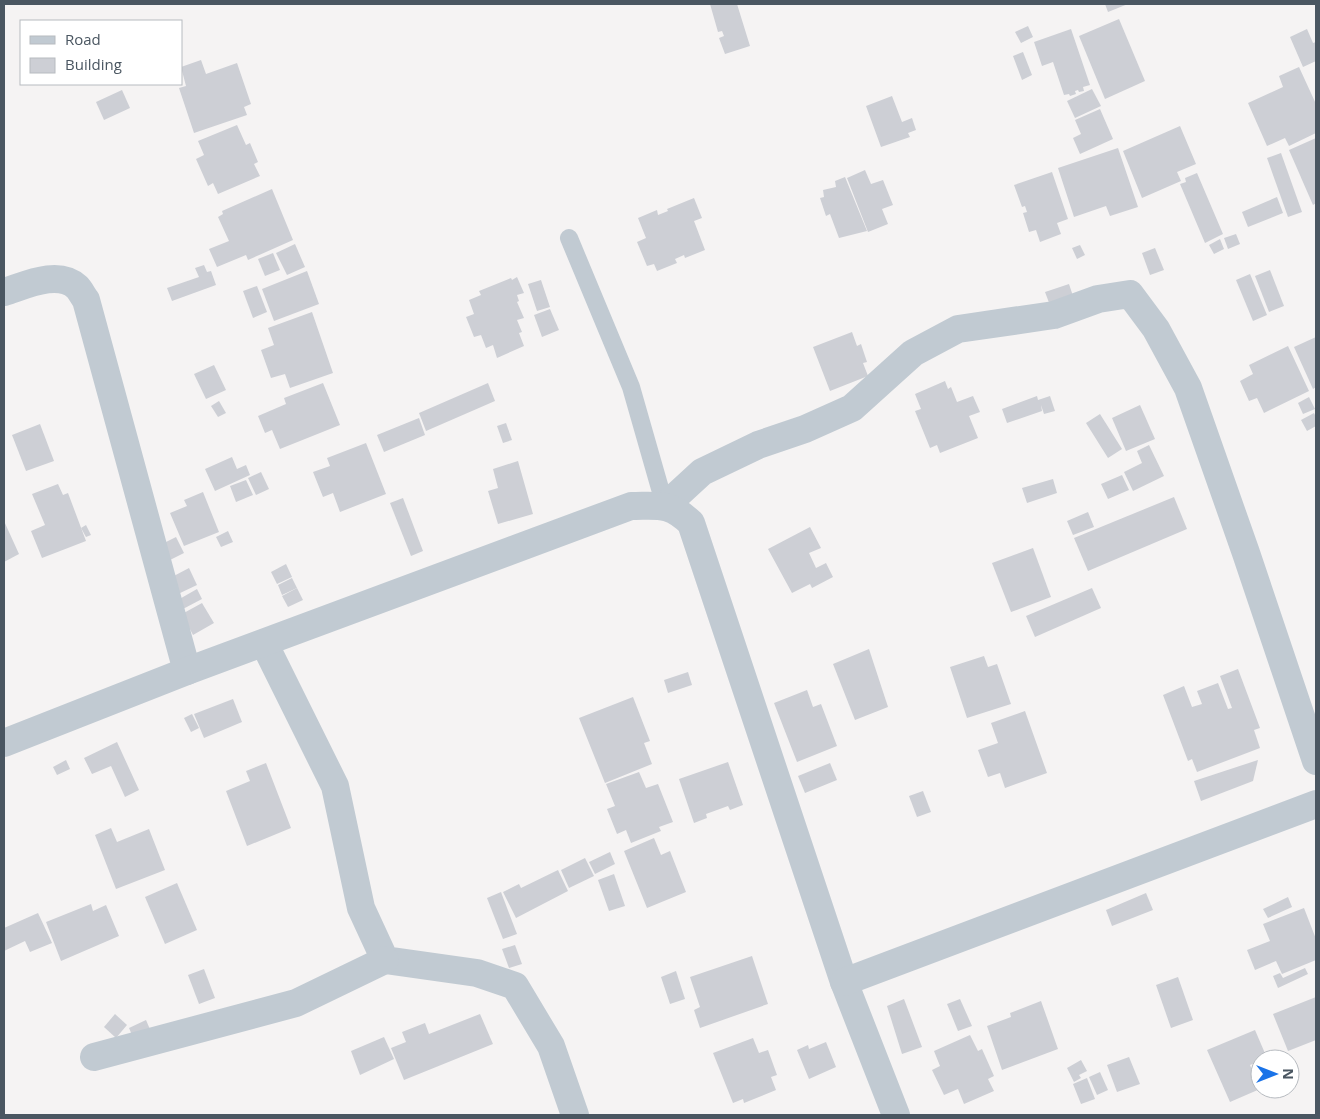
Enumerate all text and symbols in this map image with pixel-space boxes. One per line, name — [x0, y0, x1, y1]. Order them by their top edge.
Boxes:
legend — [20, 20, 182, 85]
text: Road — [65, 29, 101, 49]
text: Building — [65, 54, 122, 74]
north arrow — [1250, 1049, 1300, 1099]
text: N — [1279, 1068, 1298, 1080]

